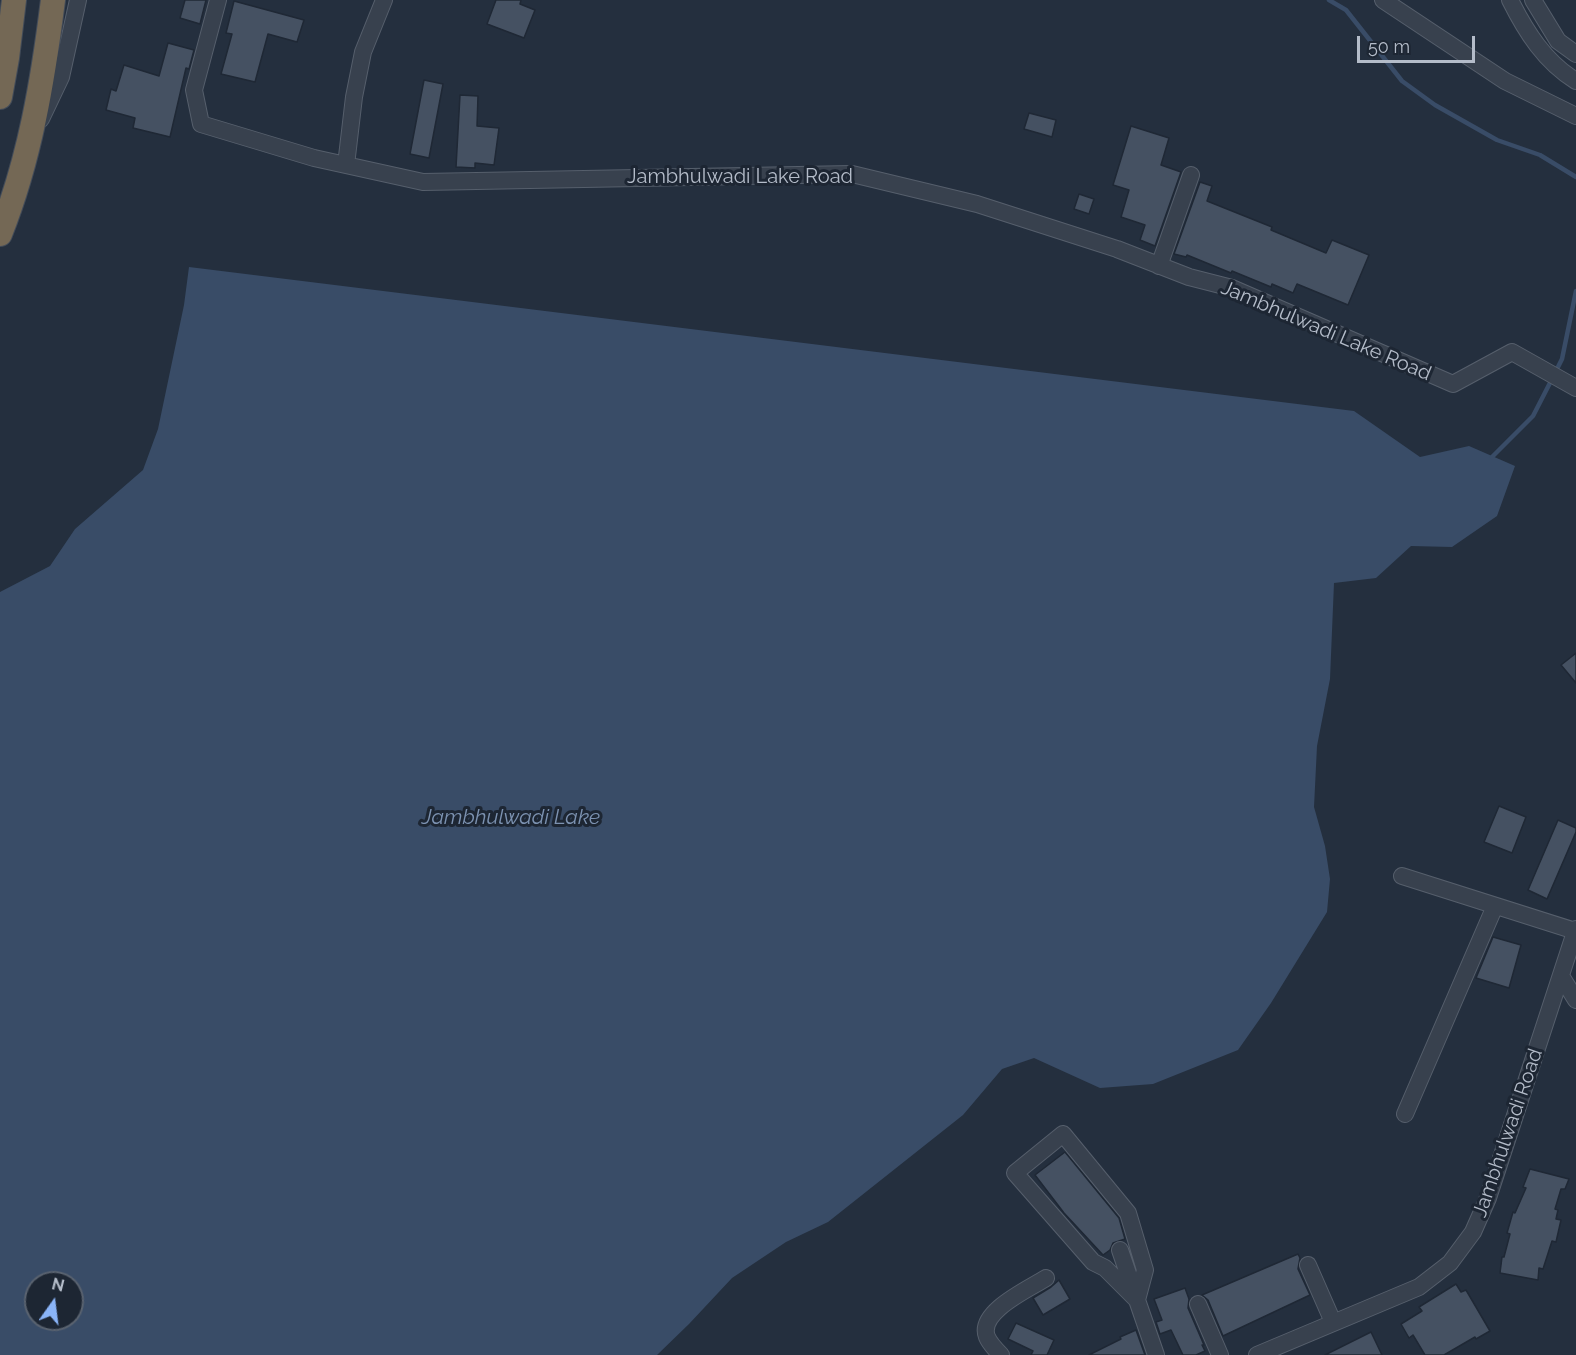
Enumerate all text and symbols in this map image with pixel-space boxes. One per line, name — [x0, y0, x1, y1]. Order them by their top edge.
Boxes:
scale bar — [1360, 24, 1478, 62]
text: 50 m — [1368, 36, 1410, 57]
street label: Jambhulwadi Lake Road — [627, 165, 853, 189]
street label: Jambhulwadi Lake Road — [1217, 276, 1435, 386]
water label: Jambhulwadi Lake — [422, 805, 600, 831]
street label: Jambhulwadi Road — [1468, 1046, 1548, 1220]
north arrow — [24, 1271, 84, 1331]
text: N — [50, 1274, 66, 1296]

